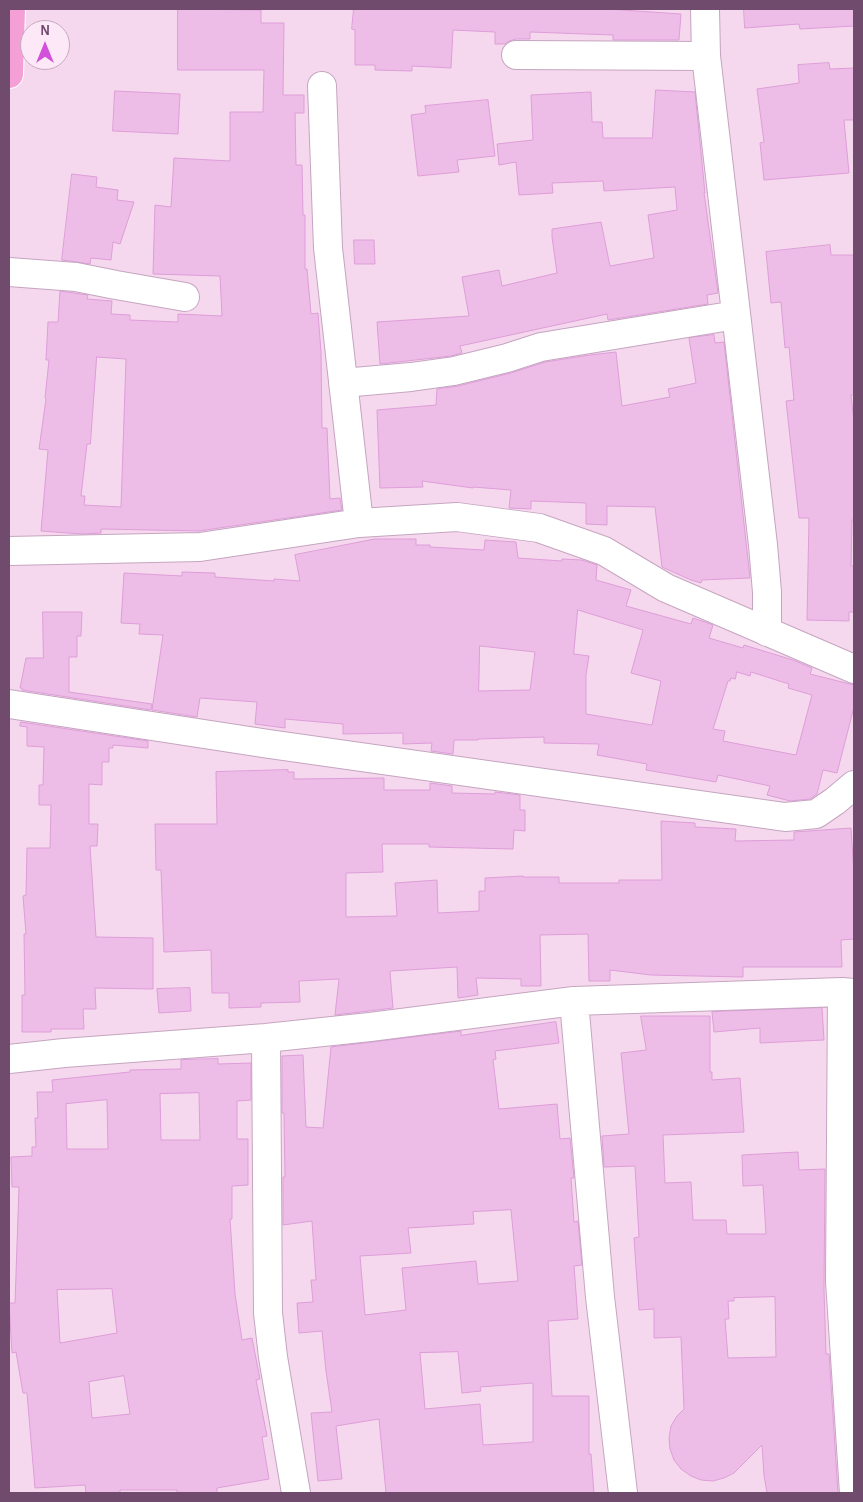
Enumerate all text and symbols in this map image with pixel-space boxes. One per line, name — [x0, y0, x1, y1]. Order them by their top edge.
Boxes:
north arrow — [20, 20, 70, 70]
text: N — [40, 24, 50, 38]

